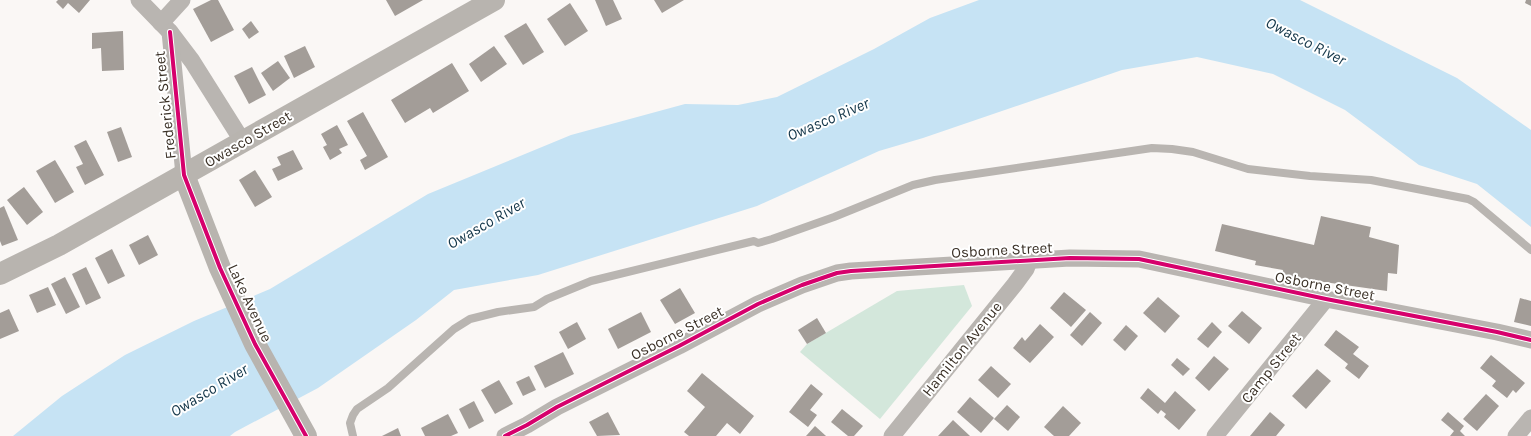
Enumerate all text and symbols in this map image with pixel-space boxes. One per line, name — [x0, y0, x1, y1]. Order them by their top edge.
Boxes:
water label: Owasco River — [1263, 13, 1350, 70]
street label: Frederick Street — [150, 50, 180, 160]
water label: Owasco River — [784, 93, 872, 145]
street label: Owasco Street — [201, 107, 295, 171]
water label: Owasco River — [443, 193, 529, 253]
street label: Osborne Street — [951, 238, 1054, 262]
street label: Lake Avenue — [224, 261, 276, 345]
street label: Osborne Street — [1273, 267, 1377, 305]
street label: Hamilton Avenue — [918, 298, 1006, 400]
street label: Osborne Street — [628, 302, 727, 364]
street label: Camp Street — [1237, 329, 1305, 407]
water label: Owasco River — [167, 359, 252, 421]

